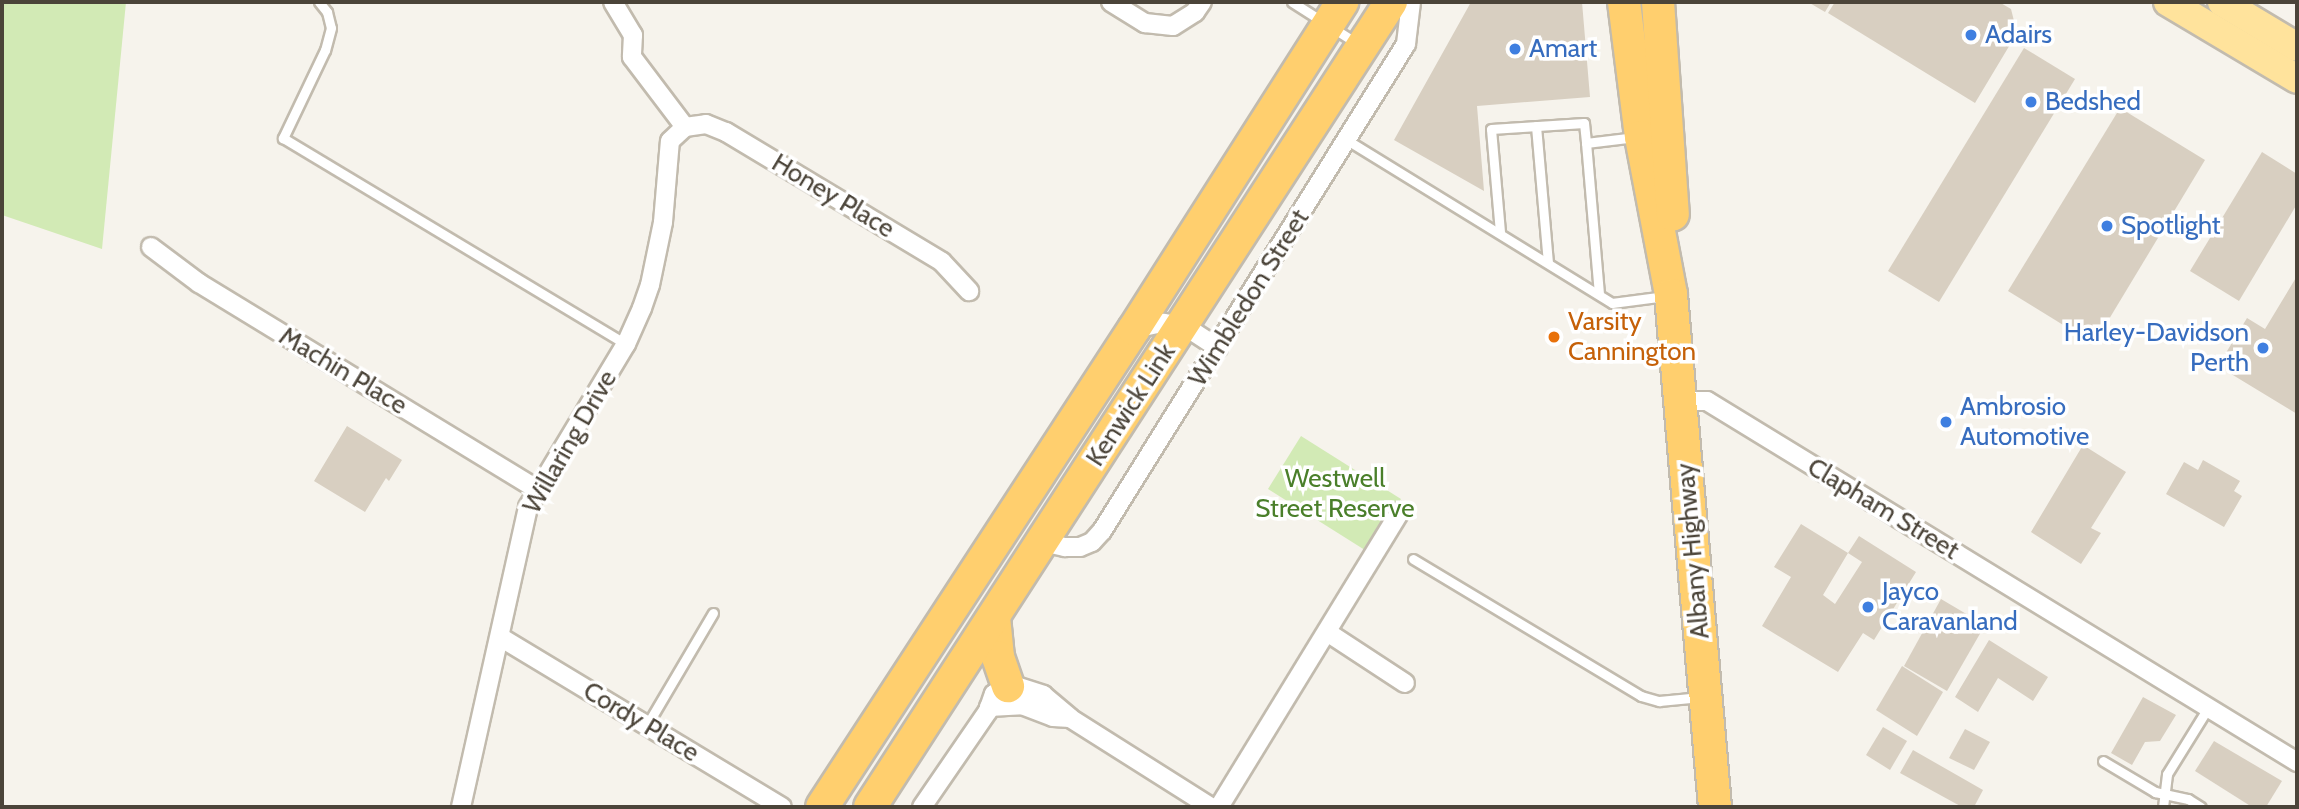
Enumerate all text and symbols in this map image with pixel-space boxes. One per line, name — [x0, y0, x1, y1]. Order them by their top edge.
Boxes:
place label: Adairs — [1985, 19, 2052, 51]
marker: Adairs — [1963, 27, 1979, 43]
place label: Amart — [1529, 33, 1597, 65]
marker: Amart — [1507, 41, 1523, 57]
place label: Bedshed — [2045, 86, 2141, 118]
marker: Bedshed — [2023, 94, 2039, 110]
street label: Honey Place — [766, 147, 900, 245]
street label: Wimbledon Street — [1182, 204, 1316, 392]
place label: Spotlight — [2121, 210, 2221, 242]
marker: Spotlight — [2099, 218, 2115, 234]
place label: Varsity Cannington — [1568, 306, 1696, 368]
place label: Harley-Davidson Perth — [2064, 317, 2249, 378]
street label: Machin Place — [273, 321, 413, 421]
marker: Varsity Cannington — [1546, 329, 1562, 345]
street label: Kenwick Link — [1080, 338, 1182, 472]
marker: Harley-Davidson Perth — [2255, 340, 2271, 356]
street label: Willaring Drive — [516, 365, 624, 519]
place label: Ambrosio Automotive — [1960, 391, 2089, 452]
marker: Ambrosio Automotive — [1938, 414, 1954, 430]
street label: Clapham Street — [1802, 452, 1964, 566]
street label: Albany Highway — [1670, 462, 1716, 640]
park label: Westwell Street Reserve — [1255, 463, 1415, 524]
place label: Jayco Caravanland — [1882, 576, 2018, 638]
marker: Jayco Caravanland — [1860, 599, 1876, 615]
street label: Cordy Place — [577, 675, 705, 769]

